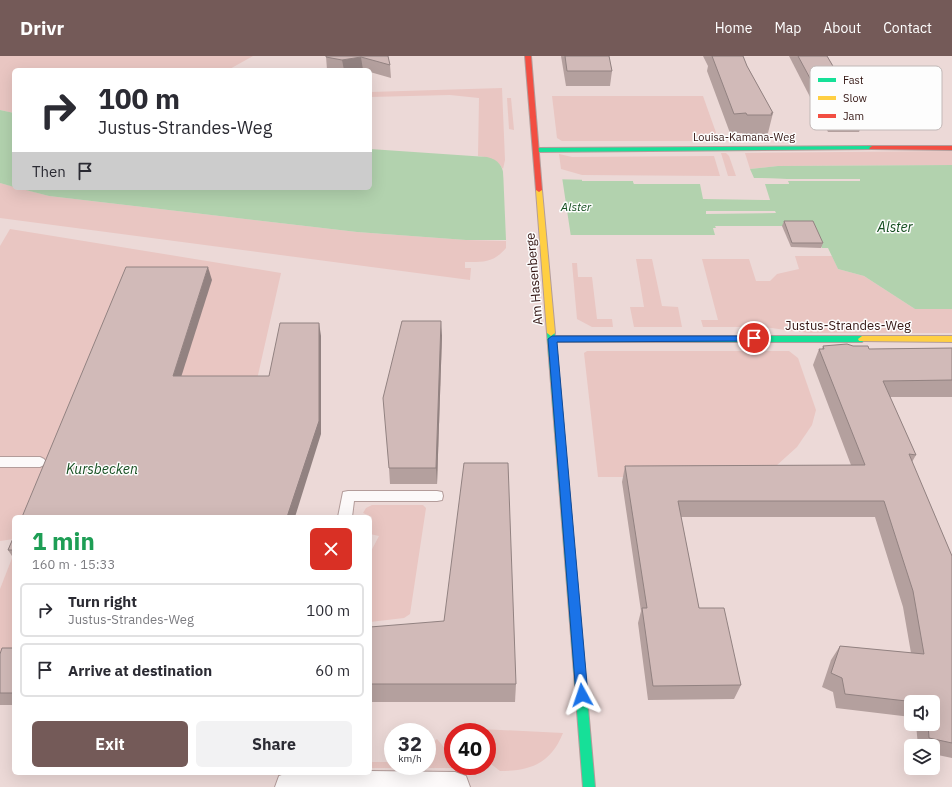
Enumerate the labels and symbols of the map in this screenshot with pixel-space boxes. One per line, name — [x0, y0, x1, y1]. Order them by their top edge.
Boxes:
legend — [810, 66, 942, 130]
text: Fast — [843, 73, 864, 87]
text: Slow — [843, 91, 867, 105]
text: Jam — [843, 109, 864, 123]
street label: Louisa-Kamana-Weg — [693, 130, 795, 144]
water label: Alster — [560, 199, 592, 214]
water label: Alster — [876, 218, 914, 236]
street label: Am Hasenberge — [521, 232, 547, 326]
street label: Justus-Strandes-Weg — [785, 317, 911, 334]
pin — [737, 321, 771, 355]
water label: Kursbecken — [66, 460, 138, 478]
position arrow — [561, 674, 603, 716]
speed limit sign: 40 — [444, 723, 496, 775]

